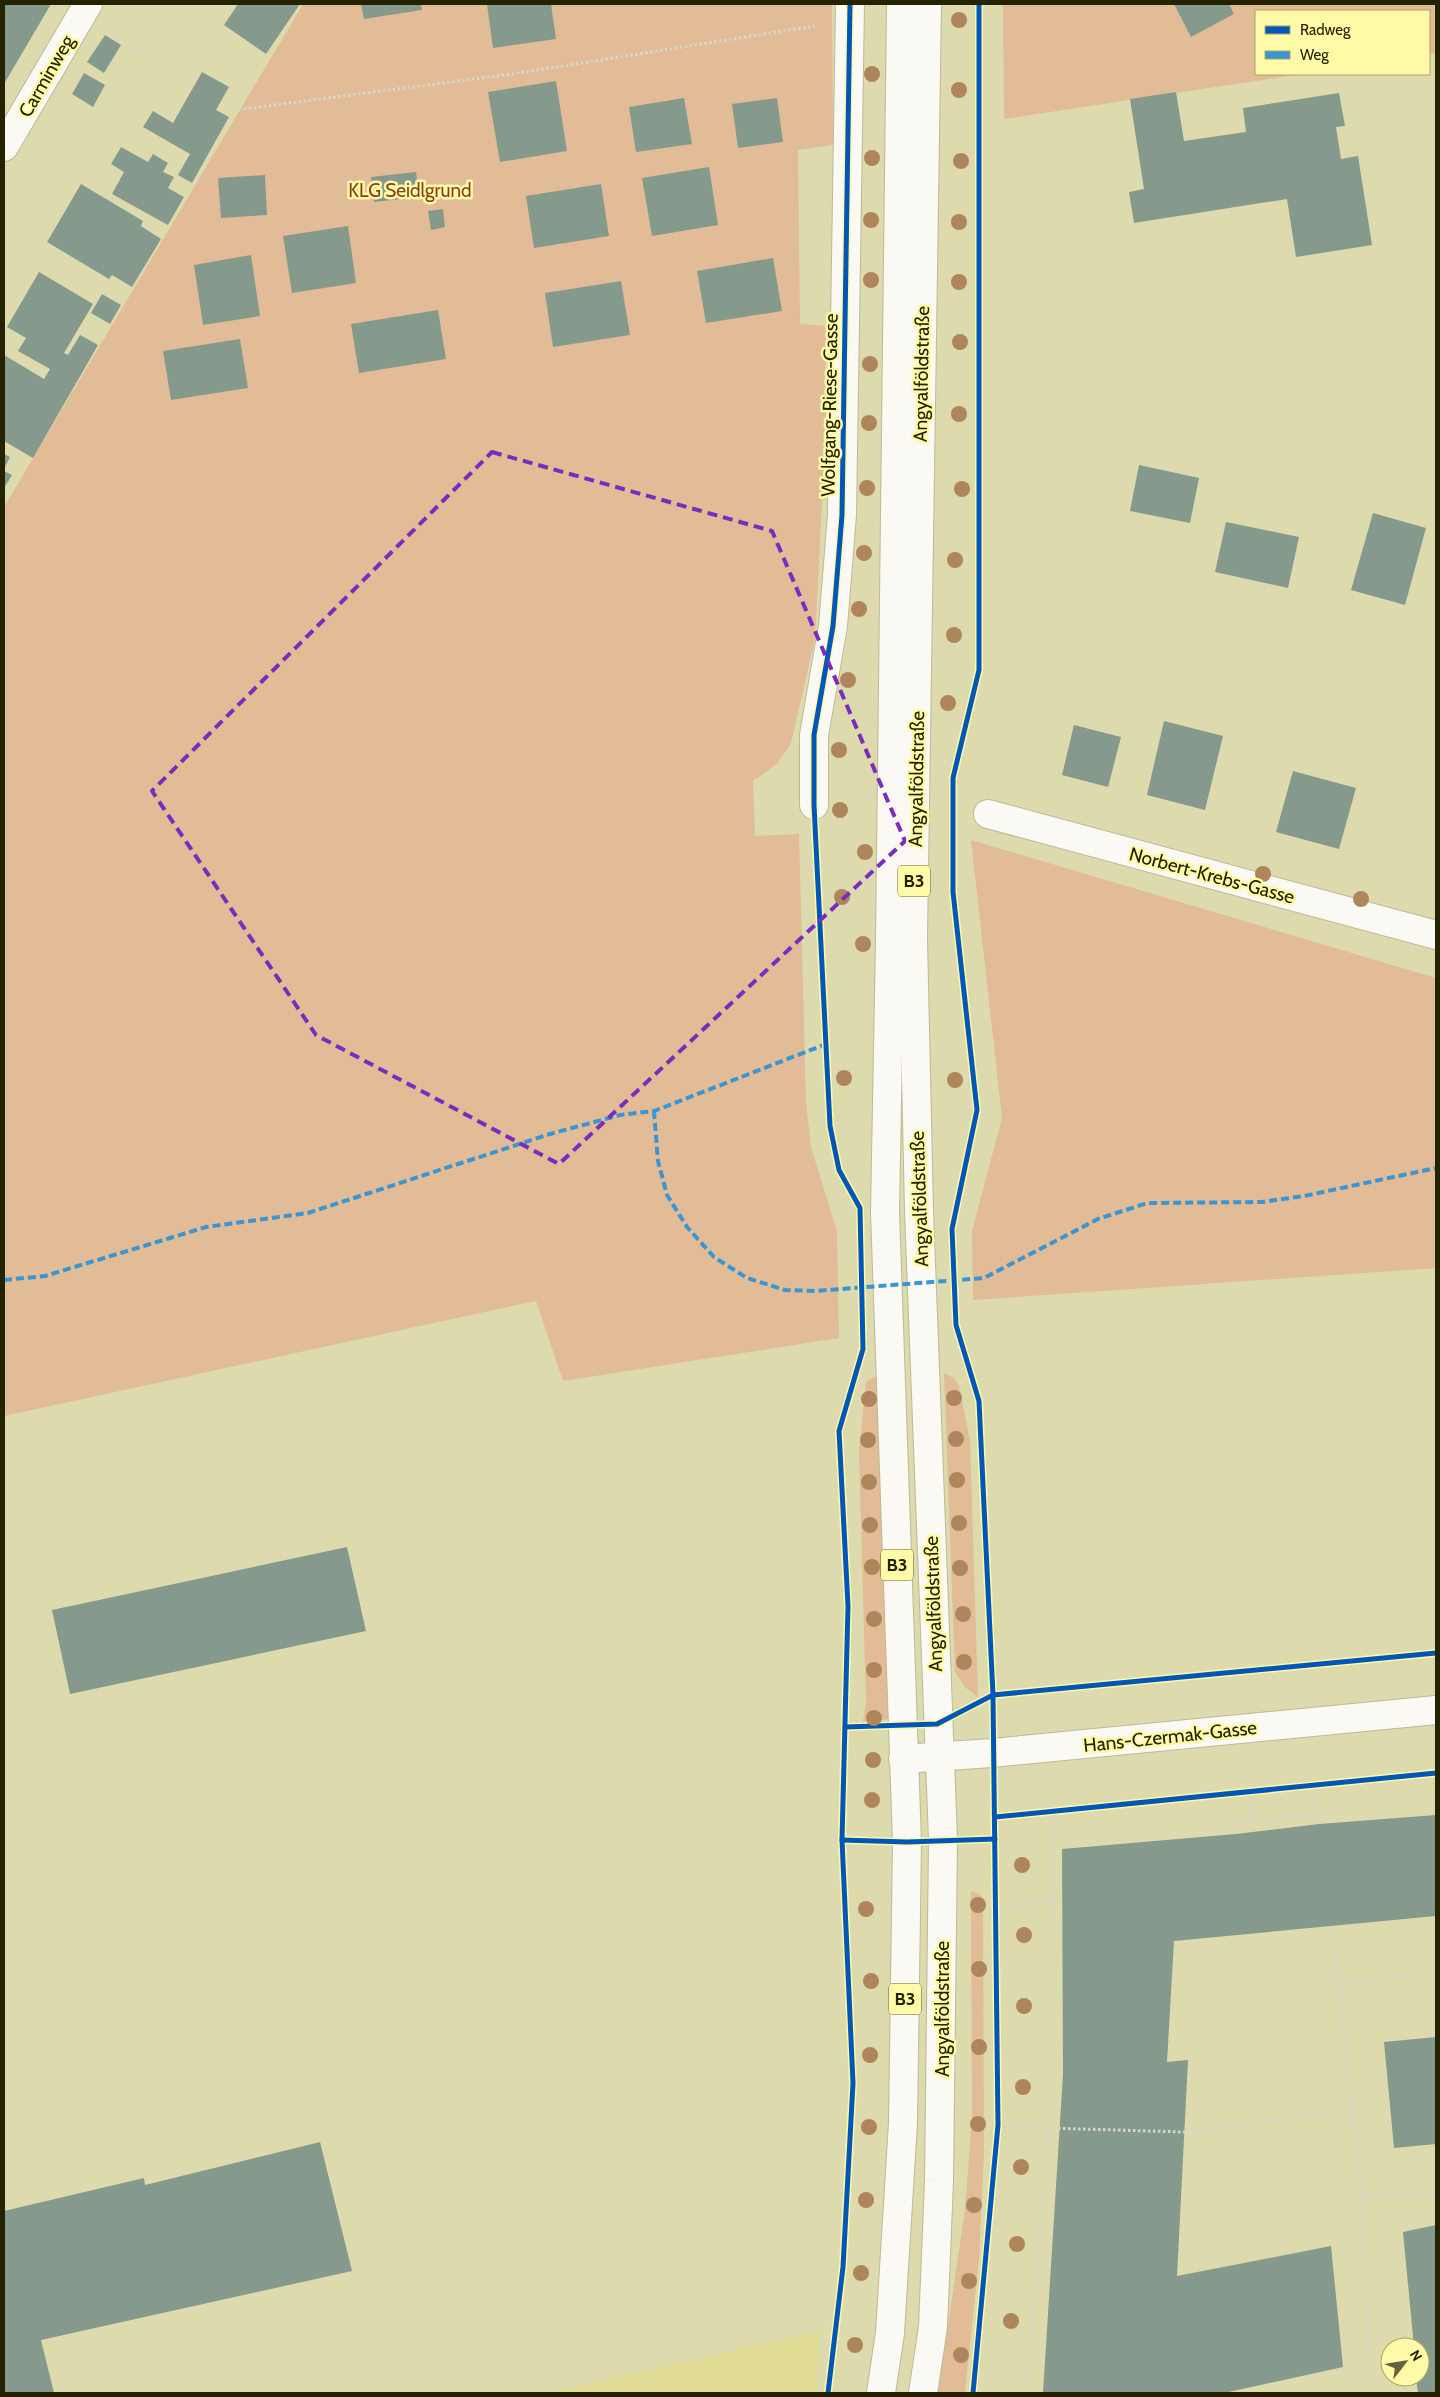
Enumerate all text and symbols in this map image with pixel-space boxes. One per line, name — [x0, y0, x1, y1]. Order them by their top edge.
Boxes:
legend — [1255, 10, 1430, 75]
text: Radweg — [1300, 21, 1351, 39]
street label: Carminweg — [14, 31, 79, 121]
text: Weg — [1300, 46, 1329, 64]
park label: KLG Seidlgrund — [348, 179, 472, 202]
street label: Angyalföldstraße — [909, 305, 934, 442]
street label: Wolfgang-Riese-Gasse — [816, 313, 843, 497]
street label: Angyalföldstraße — [904, 710, 929, 847]
street label: Norbert-Krebs-Gasse — [1127, 842, 1297, 909]
road number: B3 — [898, 866, 930, 896]
street label: Angyalföldstraße — [906, 1130, 933, 1267]
street label: Angyalföldstraße — [920, 1535, 947, 1672]
road number: B3 — [881, 1550, 913, 1580]
street label: Hans-Czermak-Gasse — [1082, 1716, 1258, 1757]
street label: Angyalföldstraße — [931, 1941, 954, 2077]
road number: B3 — [889, 1984, 921, 2015]
north arrow — [1380, 2337, 1430, 2387]
text: N — [1406, 2346, 1426, 2364]

